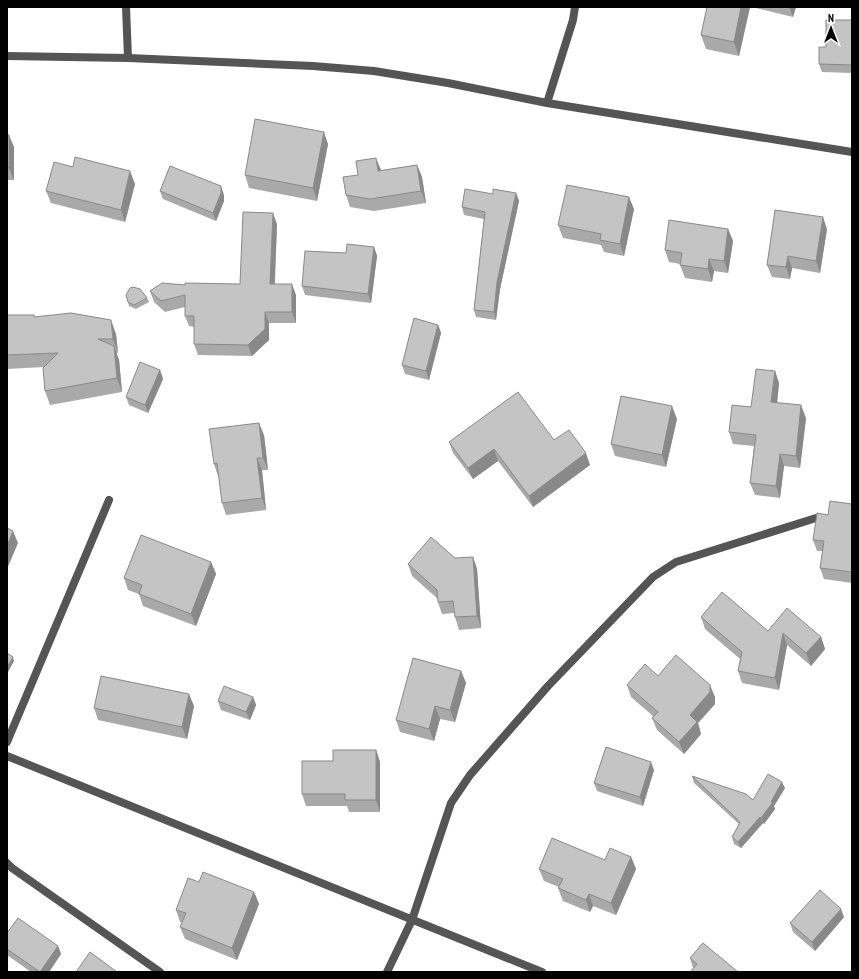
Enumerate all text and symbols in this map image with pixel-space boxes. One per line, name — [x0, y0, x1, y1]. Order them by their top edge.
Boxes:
north arrow — [811, 8, 851, 48]
text: N — [828, 11, 834, 25]

